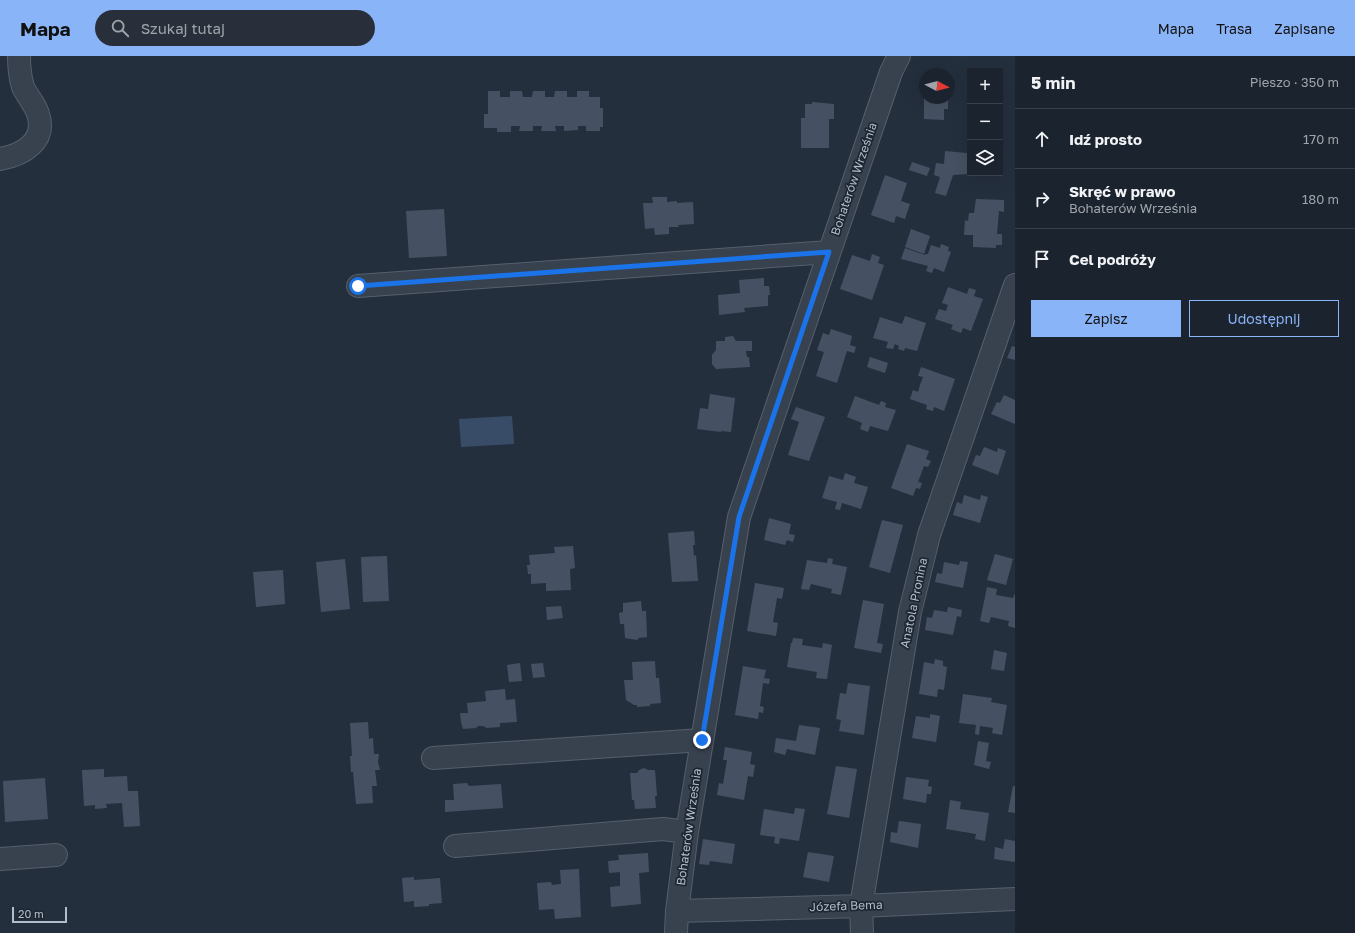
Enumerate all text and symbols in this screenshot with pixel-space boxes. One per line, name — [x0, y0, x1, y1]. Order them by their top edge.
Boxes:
search box — [95, 10, 375, 46]
text: Mapa — [20, 17, 71, 40]
icon: search — [109, 17, 131, 39]
text: Szukaj tutaj — [141, 19, 225, 37]
text: Mapa — [1158, 20, 1194, 37]
text: Trasa — [1216, 20, 1252, 37]
text: Zapisane — [1274, 20, 1335, 37]
north arrow — [919, 68, 955, 104]
map controls — [967, 68, 1003, 176]
button: + — [967, 68, 1003, 104]
text: 5 min — [1031, 72, 1075, 93]
text: Pieszo · 350 m — [1250, 74, 1339, 90]
button: − — [967, 104, 1003, 140]
street label: Bohaterów Września — [827, 120, 880, 237]
icon: ahead — [1031, 128, 1053, 150]
text: Idź prosto — [1069, 130, 1142, 148]
text: 170 m — [1303, 131, 1339, 147]
button: layers — [967, 140, 1003, 176]
text: Skręć w prawo — [1069, 182, 1176, 200]
icon: right — [1031, 188, 1053, 210]
text: 180 m — [1302, 191, 1339, 207]
text: Bohaterów Września — [1069, 200, 1197, 216]
icon: arrive — [1031, 248, 1053, 270]
text: Cel podróży — [1069, 250, 1156, 268]
route start — [349, 277, 367, 295]
button: Zapisz — [1031, 300, 1181, 337]
button: Udostępnij — [1189, 300, 1339, 337]
street label: Anatola Pronina — [897, 556, 930, 649]
route end — [693, 731, 711, 749]
street label: Bohaterów Września — [673, 767, 704, 887]
street label: Józefa Bema — [809, 897, 883, 914]
scale bar — [12, 905, 67, 924]
text: 20 m — [18, 907, 44, 920]

